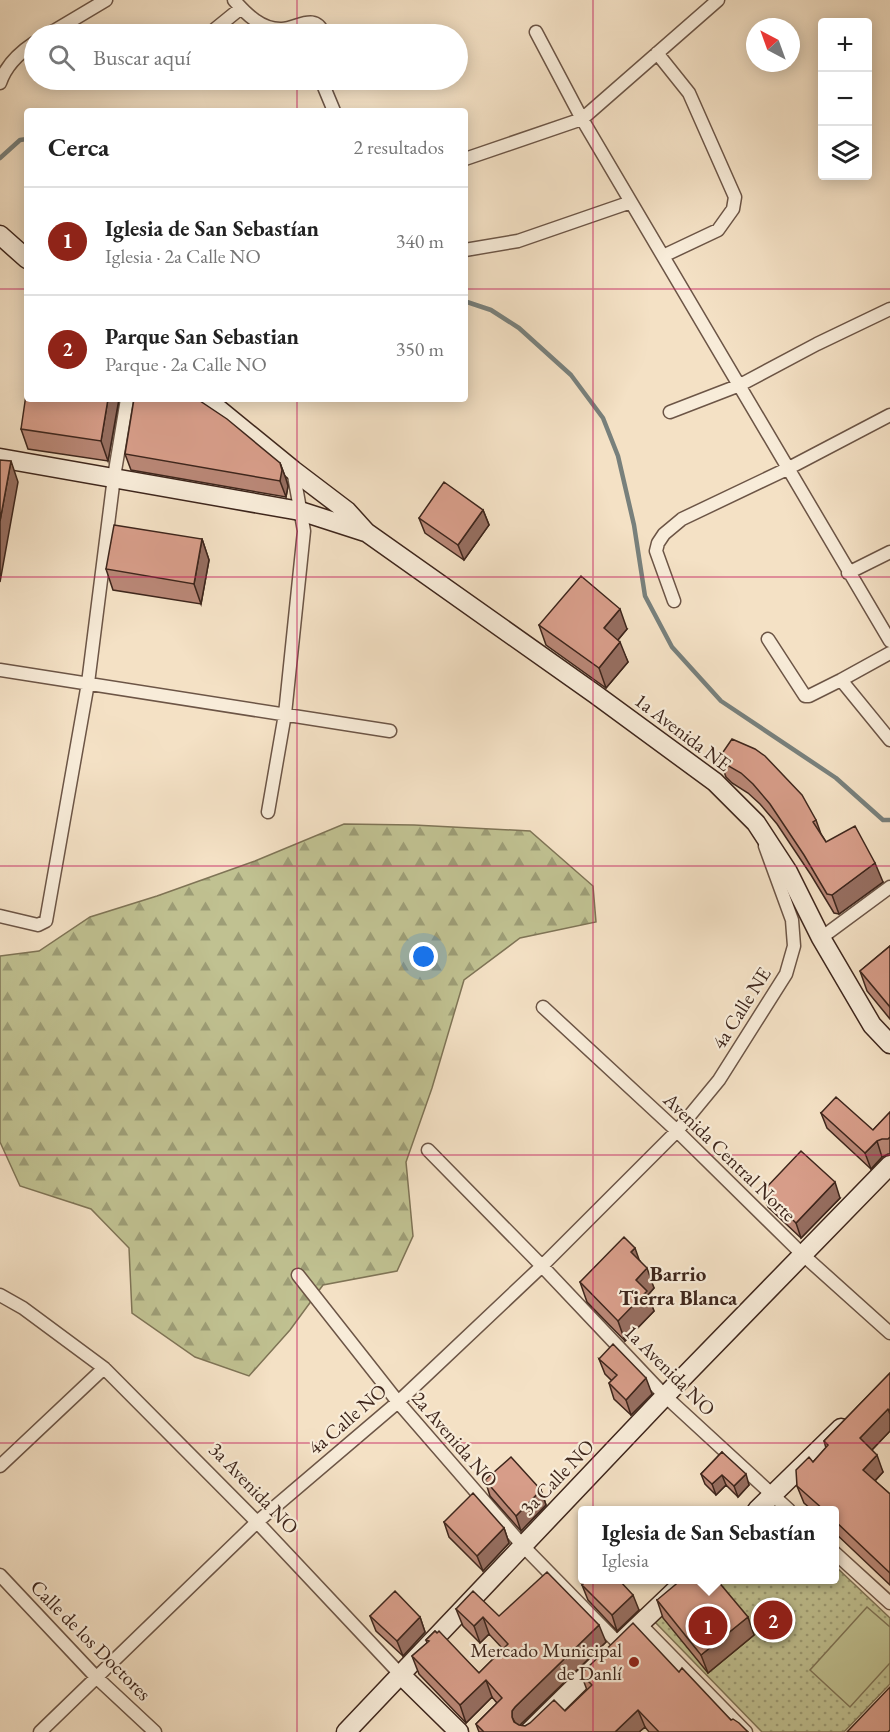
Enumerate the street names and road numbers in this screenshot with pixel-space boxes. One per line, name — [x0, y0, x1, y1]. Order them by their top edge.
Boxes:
street label: 1a Avenida NE — [629, 687, 737, 777]
street label: 4a Calle NE — [706, 962, 776, 1054]
street label: Avenida Central Norte — [657, 1086, 802, 1227]
street label: 1a Avenida NO — [619, 1319, 721, 1421]
street label: 4a Calle NO — [302, 1378, 392, 1460]
street label: 2a Avenida NO — [406, 1386, 504, 1492]
street label: 3a Calle NO — [514, 1433, 600, 1521]
street label: 3a Avenida NO — [203, 1436, 305, 1540]
street label: Calle de los Doctores — [25, 1574, 157, 1706]

